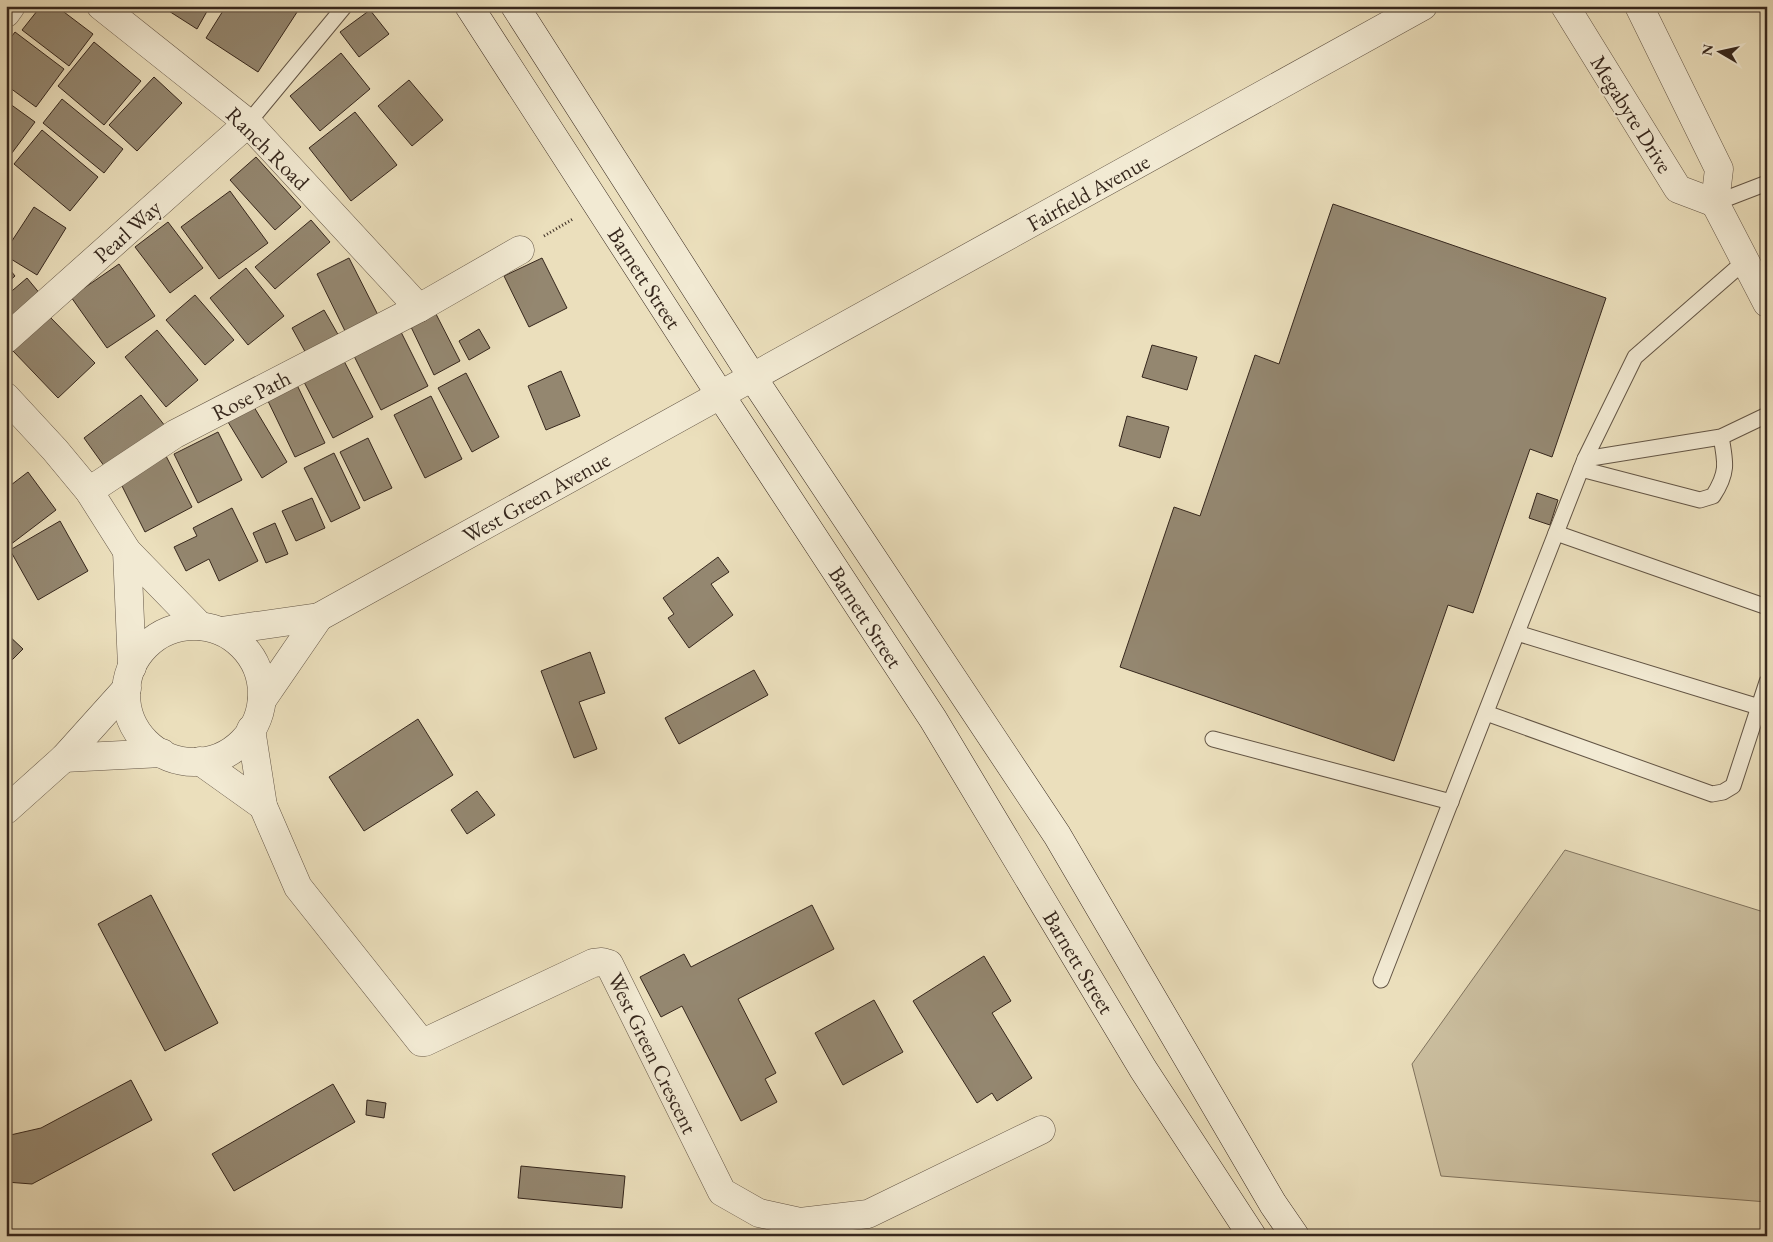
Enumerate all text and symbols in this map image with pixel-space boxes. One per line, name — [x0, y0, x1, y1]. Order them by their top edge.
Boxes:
north arrow — [1696, 28, 1746, 78]
text: N — [1697, 42, 1717, 57]
street label: Megabyte Drive — [1584, 50, 1679, 179]
street label: Ranch Road — [220, 100, 316, 197]
street label: Fairfield Avenue — [1022, 147, 1155, 238]
street label: Pearl Way — [87, 193, 168, 269]
street label: Barnett Street — [601, 222, 688, 335]
street label: Rose Path — [207, 363, 296, 428]
street label: West Green Avenue — [457, 445, 616, 550]
street label: Barnett Street — [822, 561, 909, 674]
street label: Barnett Street — [1036, 905, 1121, 1019]
street label: West Green Crescent — [601, 968, 704, 1139]

